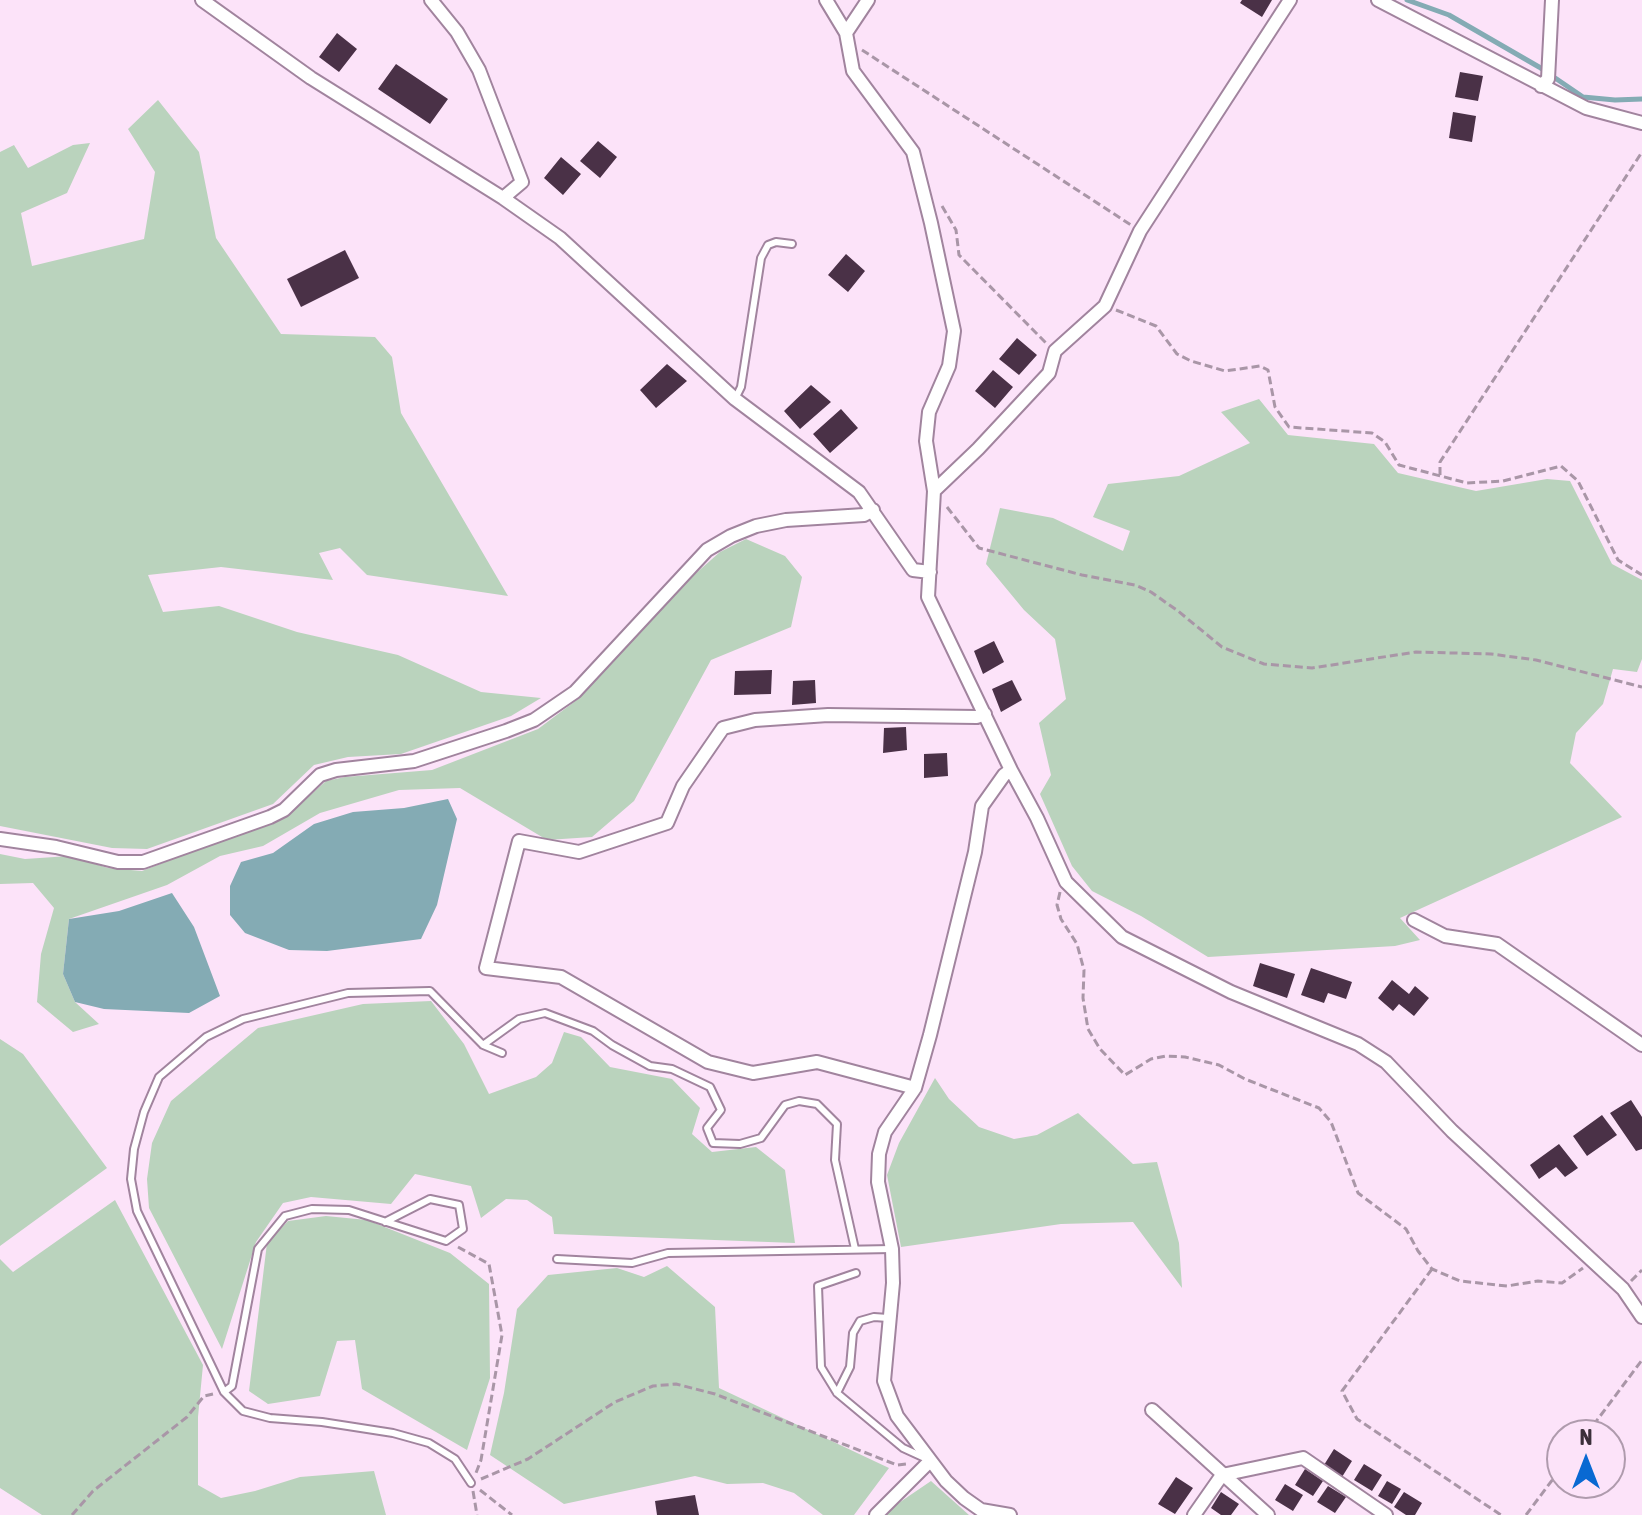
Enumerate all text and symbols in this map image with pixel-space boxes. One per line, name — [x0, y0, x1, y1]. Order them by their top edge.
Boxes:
north arrow — [1546, 1419, 1626, 1499]
text: N — [1580, 1424, 1592, 1450]

